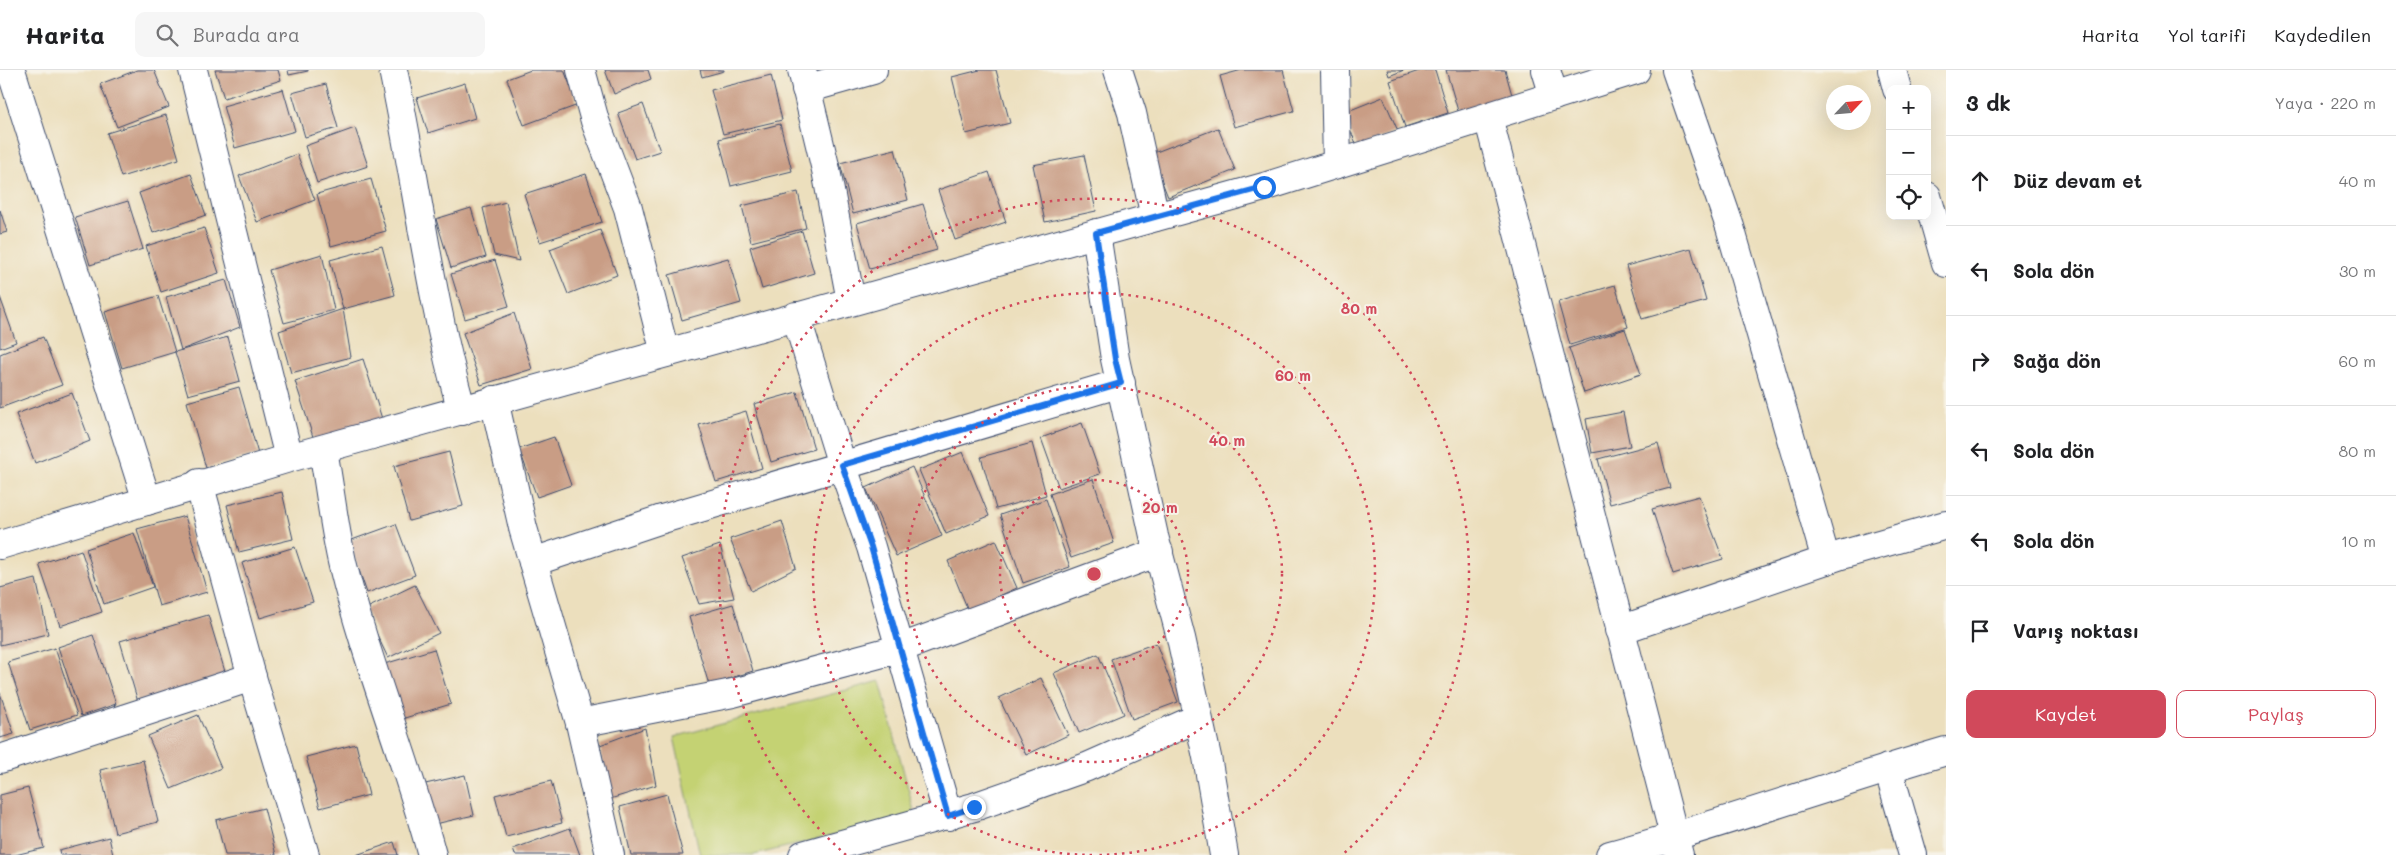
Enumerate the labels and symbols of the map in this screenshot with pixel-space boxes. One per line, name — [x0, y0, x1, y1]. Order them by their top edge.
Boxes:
north arrow — [1826, 85, 1871, 130]
route start — [1253, 176, 1276, 199]
text: 80 m — [1341, 298, 1377, 318]
text: 60 m — [1275, 365, 1311, 385]
text: 40 m — [1209, 430, 1245, 450]
text: 20 m — [1142, 497, 1178, 517]
centre of rings — [1085, 565, 1103, 583]
route end — [963, 796, 986, 819]

